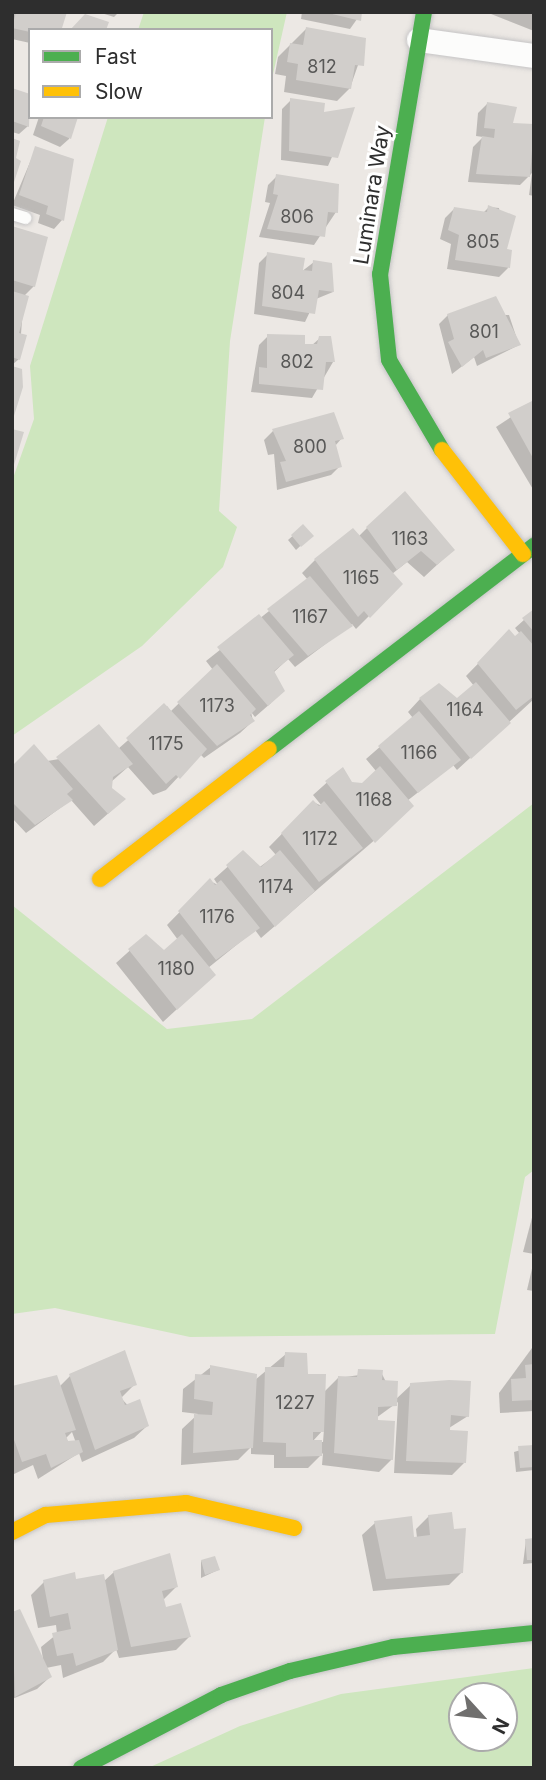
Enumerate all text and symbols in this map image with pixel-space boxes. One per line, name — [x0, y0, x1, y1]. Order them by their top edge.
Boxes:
legend — [28, 28, 273, 119]
text: Fast — [95, 44, 137, 69]
house number: 812 — [307, 56, 337, 78]
text: Slow — [95, 79, 143, 104]
street label: Luminara Way — [349, 124, 395, 266]
house number: 806 — [280, 206, 314, 228]
house number: 805 — [466, 231, 500, 253]
house number: 804 — [271, 282, 305, 304]
house number: 801 — [469, 321, 499, 343]
house number: 802 — [280, 351, 314, 373]
house number: 800 — [293, 436, 327, 458]
house number: 1163 — [392, 528, 428, 550]
house number: 1165 — [343, 567, 379, 589]
house number: 1167 — [292, 606, 328, 628]
house number: 1173 — [199, 695, 235, 717]
house number: 1164 — [446, 699, 484, 721]
house number: 1175 — [148, 733, 184, 755]
house number: 1166 — [401, 742, 437, 764]
house number: 1168 — [356, 789, 392, 811]
house number: 1172 — [302, 828, 338, 850]
house number: 1174 — [258, 876, 294, 898]
house number: 1176 — [199, 906, 235, 928]
house number: 1180 — [157, 958, 195, 980]
house number: 1227 — [275, 1392, 315, 1414]
north arrow — [448, 1682, 518, 1752]
text: N — [487, 1714, 514, 1738]

